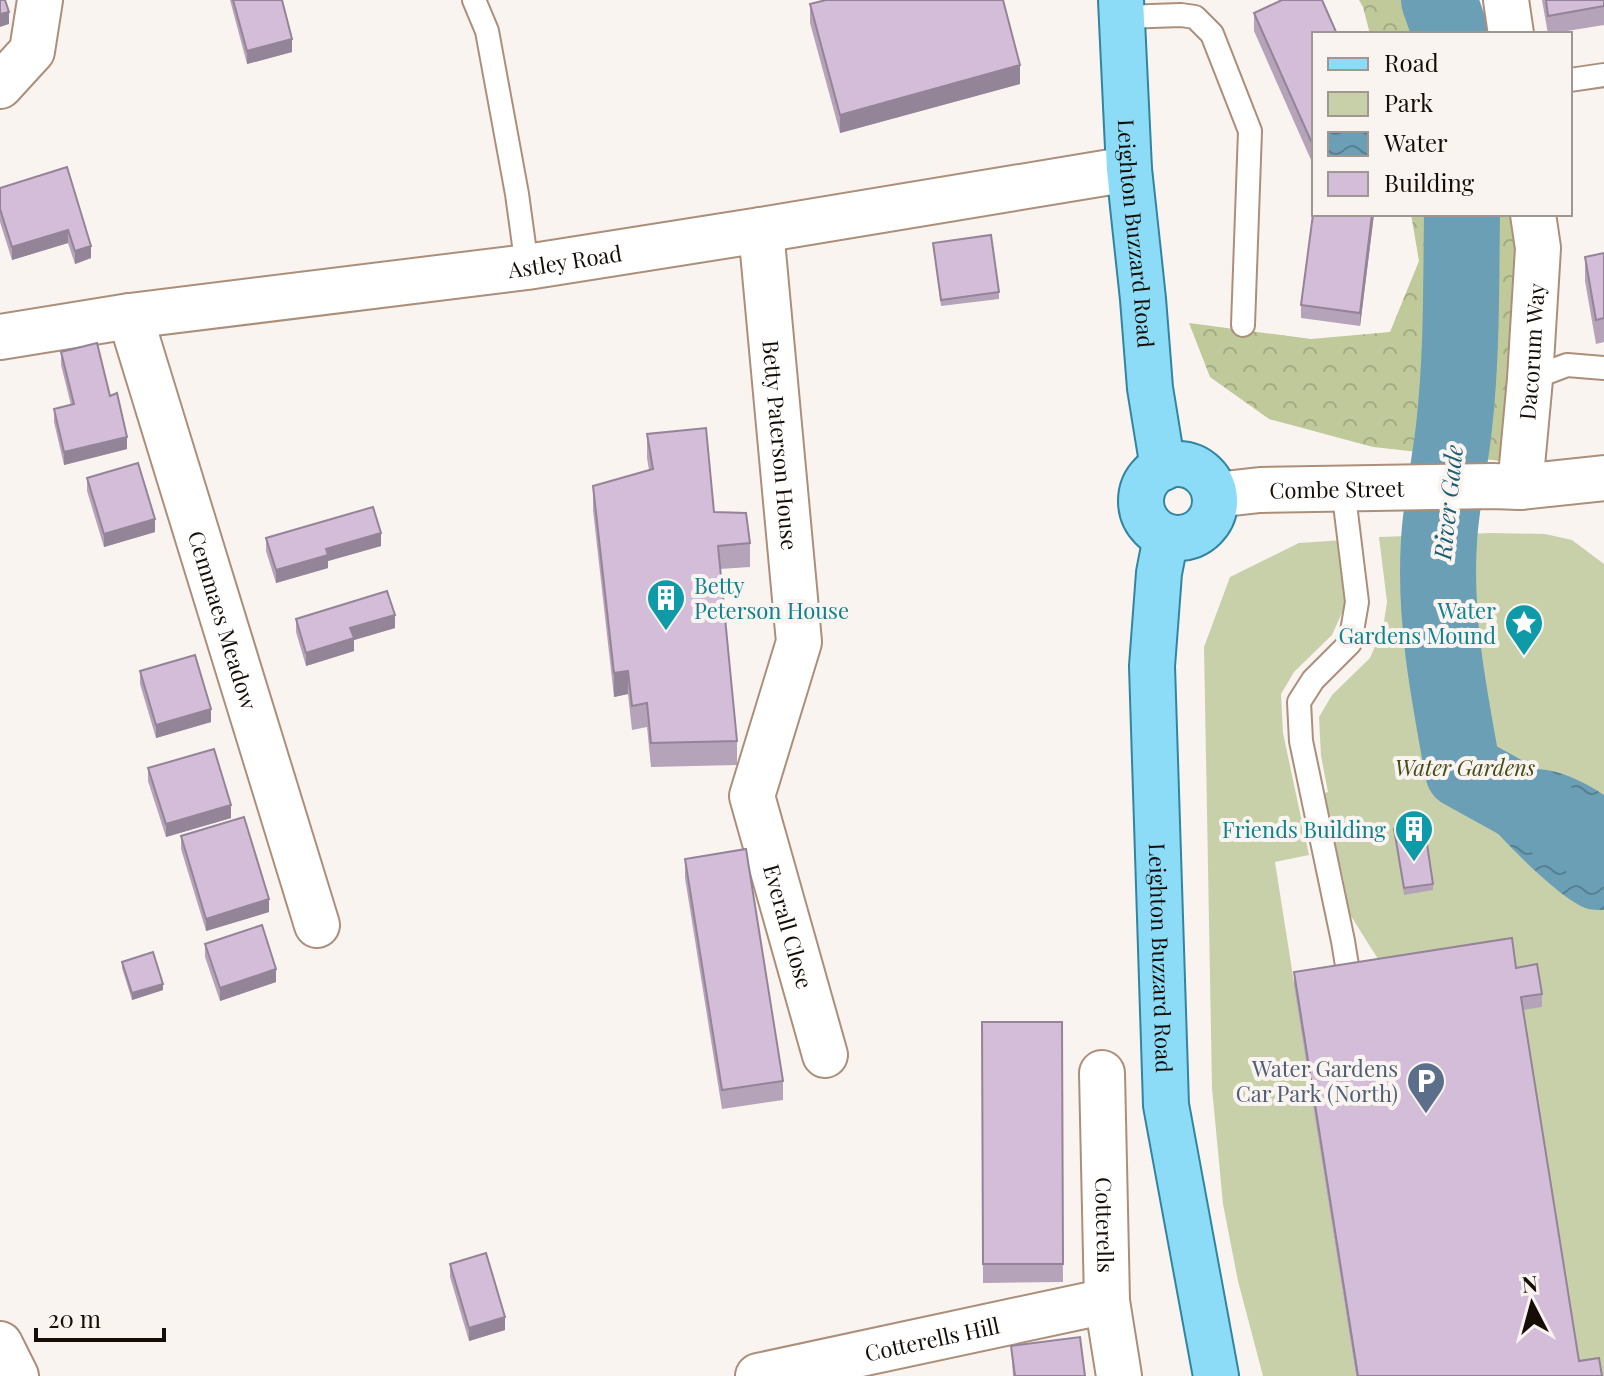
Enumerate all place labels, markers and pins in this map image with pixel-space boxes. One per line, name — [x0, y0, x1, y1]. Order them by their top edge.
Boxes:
place label: Betty Peterson House — [694, 570, 849, 625]
building icon: Betty Peterson House — [645, 577, 687, 632]
place label: Water Gardens Mound — [1338, 595, 1496, 650]
place icon: Water Gardens Mound — [1503, 602, 1545, 657]
building icon: Friends Building — [1393, 808, 1435, 863]
place label: Friends Building — [1222, 814, 1386, 844]
place label: Water Gardens Car Park (North) — [1236, 1053, 1398, 1108]
parking icon: Water Gardens Car Park (North) — [1405, 1060, 1447, 1115]

